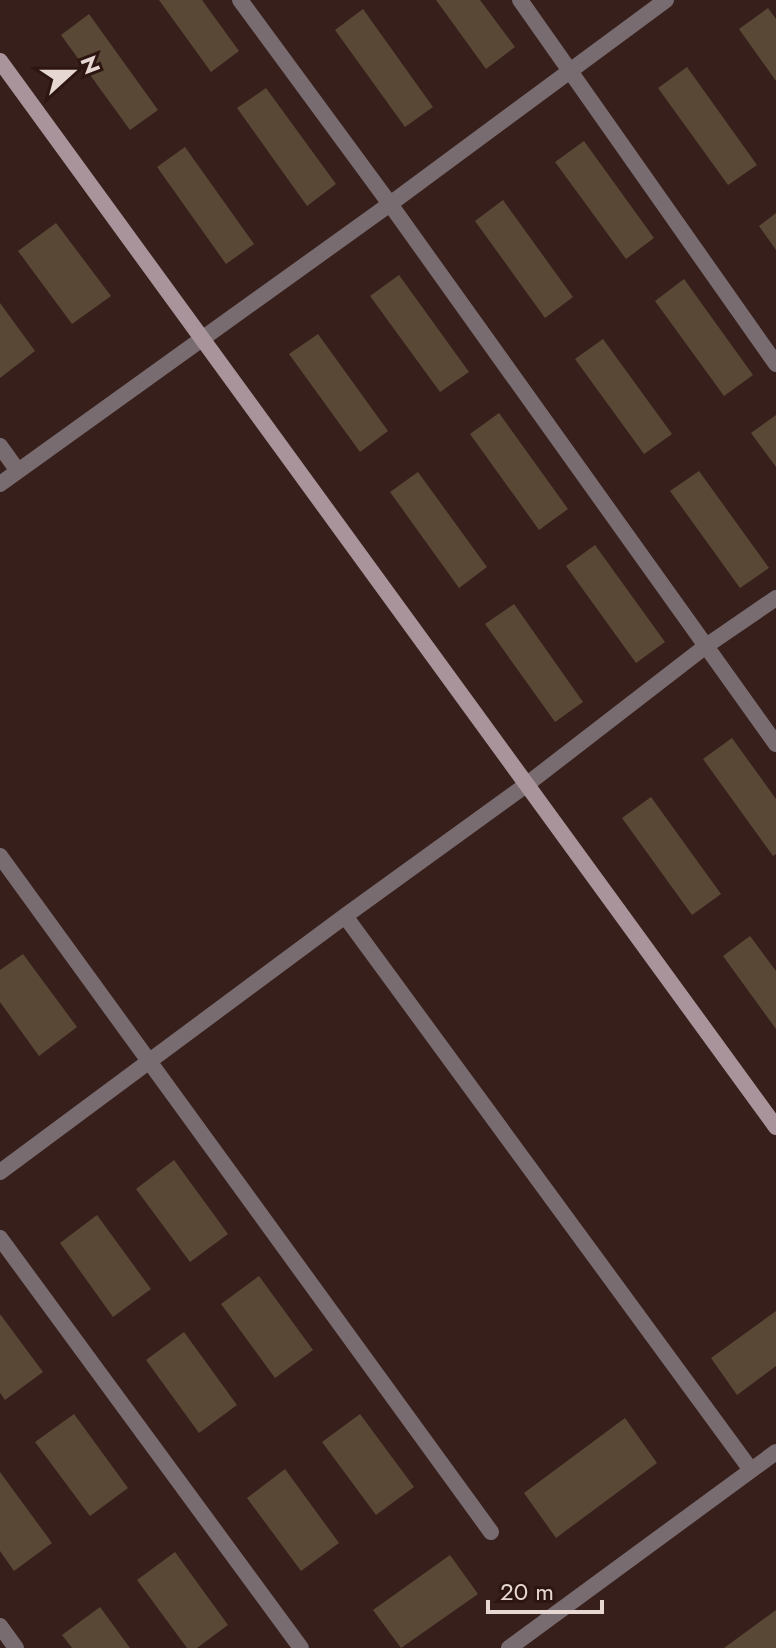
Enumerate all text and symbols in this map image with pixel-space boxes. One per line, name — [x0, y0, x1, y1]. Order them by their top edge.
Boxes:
north arrow — [32, 32, 112, 112]
text: N — [73, 51, 109, 79]
scale bar — [488, 1564, 602, 1614]
text: 20 m — [500, 1574, 554, 1609]

